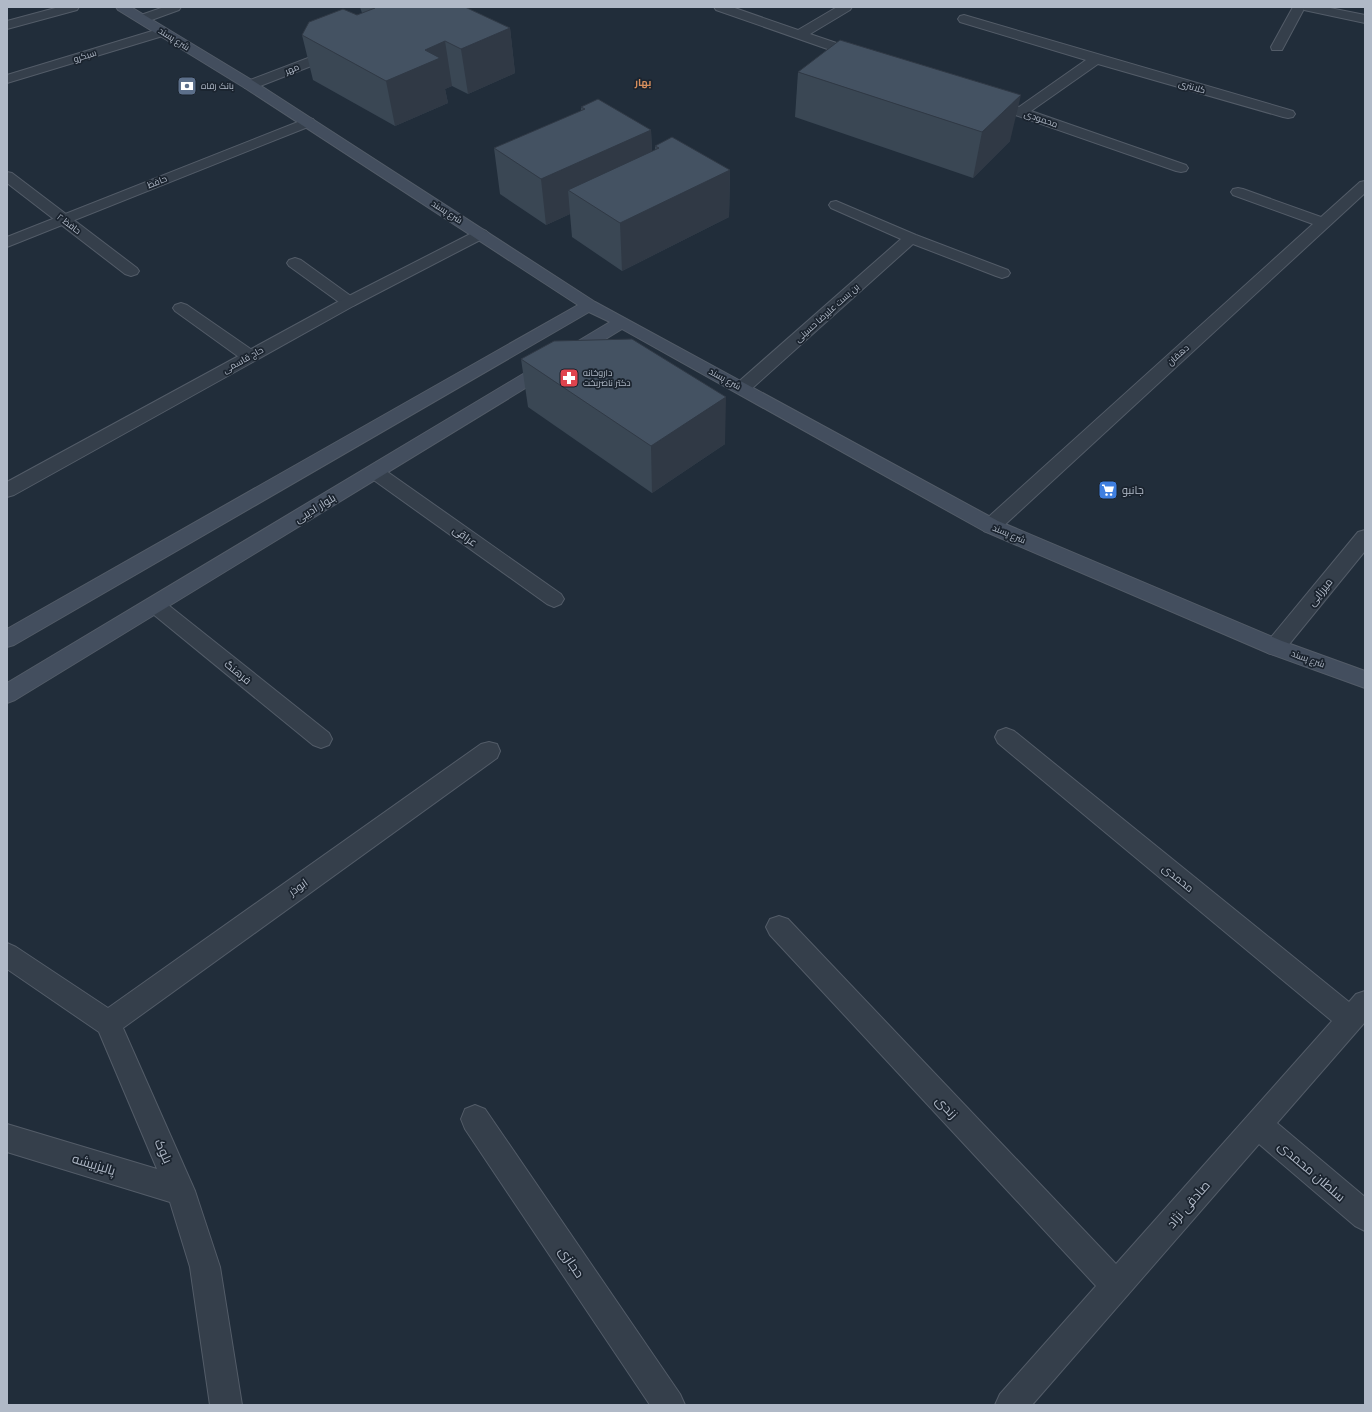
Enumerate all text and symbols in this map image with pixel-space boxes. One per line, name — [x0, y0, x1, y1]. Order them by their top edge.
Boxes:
street label: شرع پسند — [156, 26, 191, 53]
street label: سبکرو — [72, 48, 98, 64]
street label: مهر — [283, 62, 301, 77]
bank icon: بانک رفاه — [176, 75, 198, 97]
district label: بهار — [634, 77, 651, 89]
street label: کلانتری — [1177, 78, 1207, 96]
place label: بانک رفاه — [201, 81, 234, 91]
street label: محمودی — [1023, 109, 1059, 129]
street label: حافظ — [146, 174, 168, 190]
street label: شرع پسند — [429, 198, 464, 227]
street label: ۲ حافظ — [55, 212, 83, 236]
street label: بن بست علیرضا حسینی — [793, 282, 861, 344]
street label: دهقان — [1165, 343, 1191, 367]
street label: حاج قاسمی — [221, 345, 265, 376]
street label: شرع پسند — [707, 366, 743, 393]
pharmacy icon: داروخانه دکتر ناصربخت — [558, 367, 580, 389]
place label: داروخانه دکتر ناصربخت — [583, 368, 631, 388]
supermarket icon: جانبو — [1097, 479, 1119, 501]
place label: جانبو — [1122, 484, 1144, 497]
street label: بلوار ادیبی — [292, 491, 338, 526]
street label: عراقی — [450, 523, 479, 549]
street label: شرع پسند — [991, 523, 1027, 546]
street label: میرزایی — [1305, 576, 1336, 609]
street label: شرع پسند — [1290, 648, 1326, 671]
street label: فرهنگ — [222, 658, 254, 687]
street label: محمدی — [1159, 862, 1196, 895]
street label: ابوذر — [285, 876, 310, 899]
street label: زندی — [932, 1093, 961, 1122]
street label: بلوک — [152, 1137, 176, 1166]
street label: سلطان محمدی — [1275, 1138, 1348, 1205]
street label: پالیزبیشه — [70, 1151, 118, 1180]
street label: صادقی نژاد — [1164, 1178, 1213, 1231]
street label: حجازی — [556, 1244, 587, 1281]

